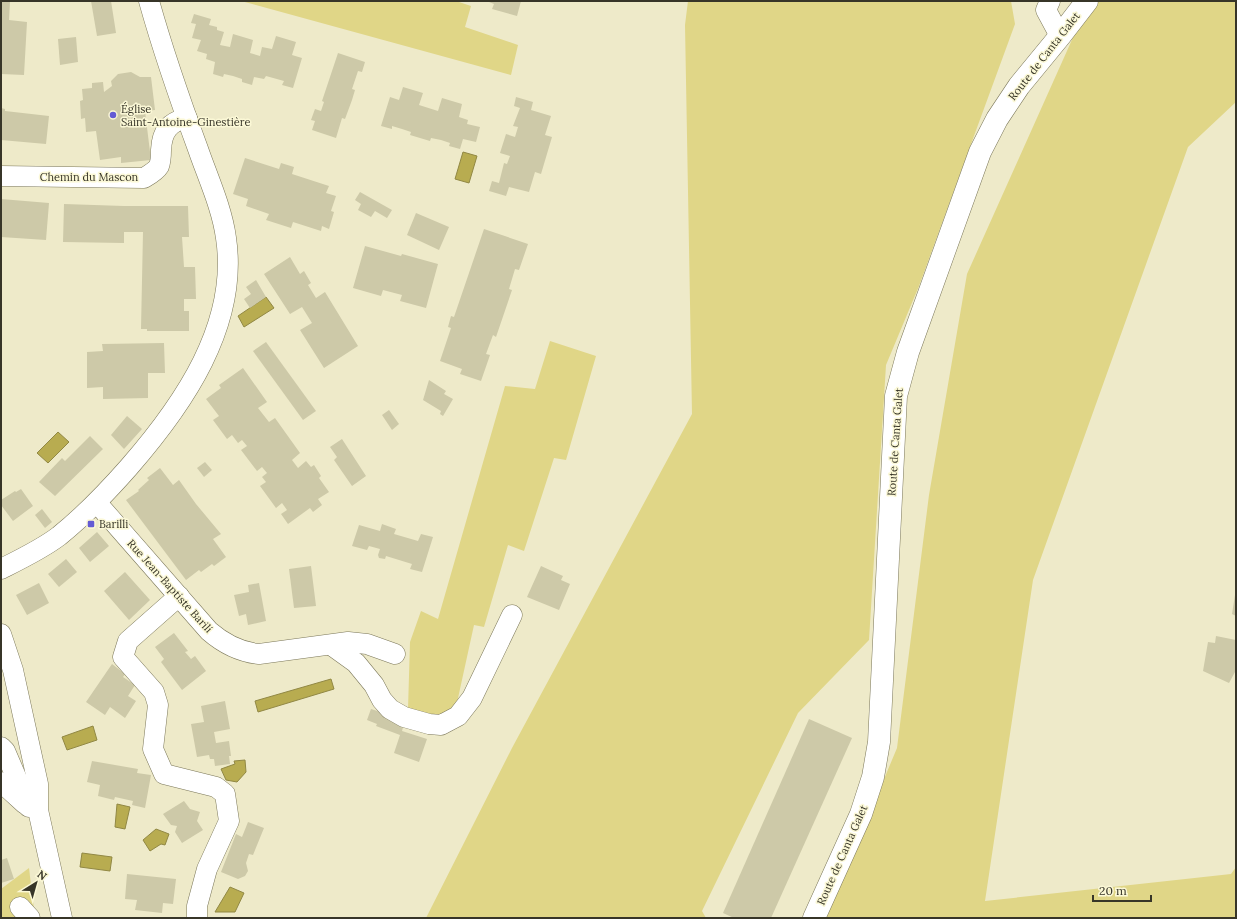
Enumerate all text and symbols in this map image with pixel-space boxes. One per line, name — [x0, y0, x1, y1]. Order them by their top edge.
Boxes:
street label: Route de Canta Galet — [1005, 8, 1083, 103]
place label: Église Saint-Antoine-Ginestière — [121, 102, 250, 129]
marker: Église Saint-Antoine-Ginestière — [108, 110, 118, 120]
street label: Chemin du Mascon — [40, 170, 139, 184]
street label: Route de Canta Galet — [884, 387, 906, 497]
place label: Barilli — [99, 517, 128, 531]
marker: Barilli — [86, 519, 96, 529]
street label: Rue Jean-Baptiste Barili — [124, 536, 216, 636]
street label: Route de Canta Galet — [814, 802, 871, 907]
north arrow — [16, 863, 56, 903]
text: N — [34, 867, 50, 883]
scale bar — [1093, 877, 1151, 903]
text: 20 m — [1099, 883, 1127, 898]

